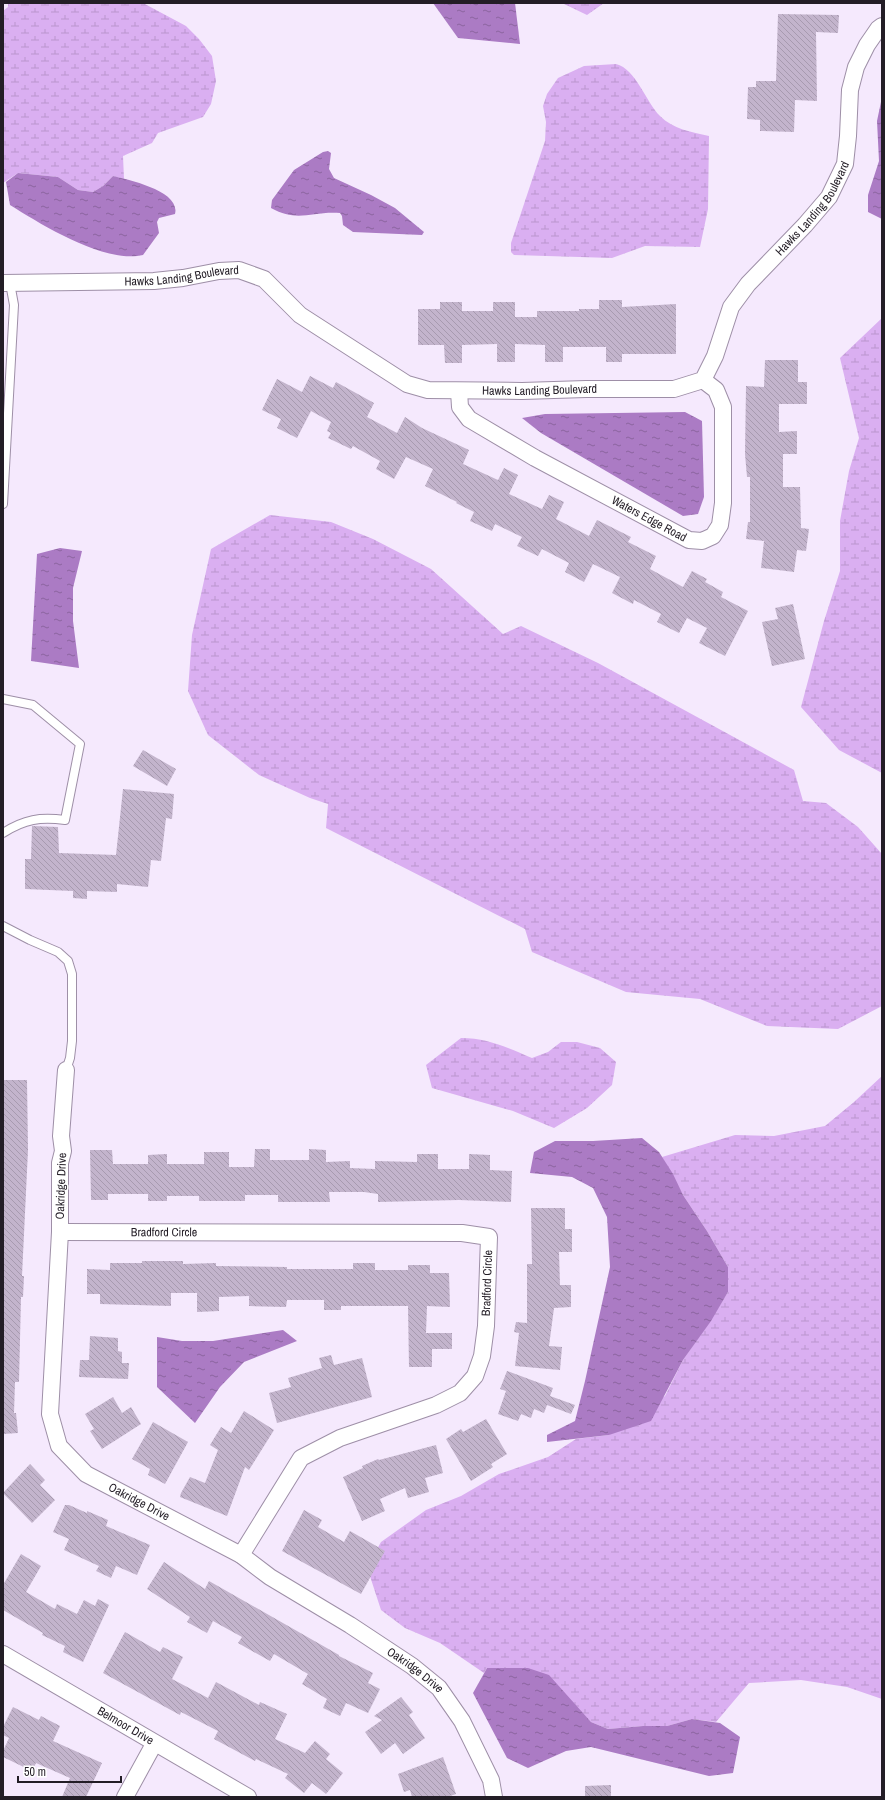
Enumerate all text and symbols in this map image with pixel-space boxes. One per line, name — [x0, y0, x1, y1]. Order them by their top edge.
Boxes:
street label: Hawks Landing Boulevard — [772, 159, 853, 259]
street label: Hawks Landing Boulevard — [124, 262, 239, 289]
street label: Hawks Landing Boulevard — [482, 381, 597, 399]
street label: Waters Edge Road — [609, 492, 690, 545]
street label: Oakridge Drive — [52, 1152, 70, 1220]
street label: Bradford Circle — [131, 1224, 197, 1240]
street label: Bradford Circle — [478, 1250, 496, 1316]
street label: Oakridge Drive — [106, 1479, 172, 1524]
street label: Oakridge Drive — [384, 1644, 448, 1696]
street label: Belmoor Drive — [94, 1703, 157, 1748]
scale bar — [18, 1758, 121, 1784]
text: 50 m — [24, 1764, 46, 1780]

